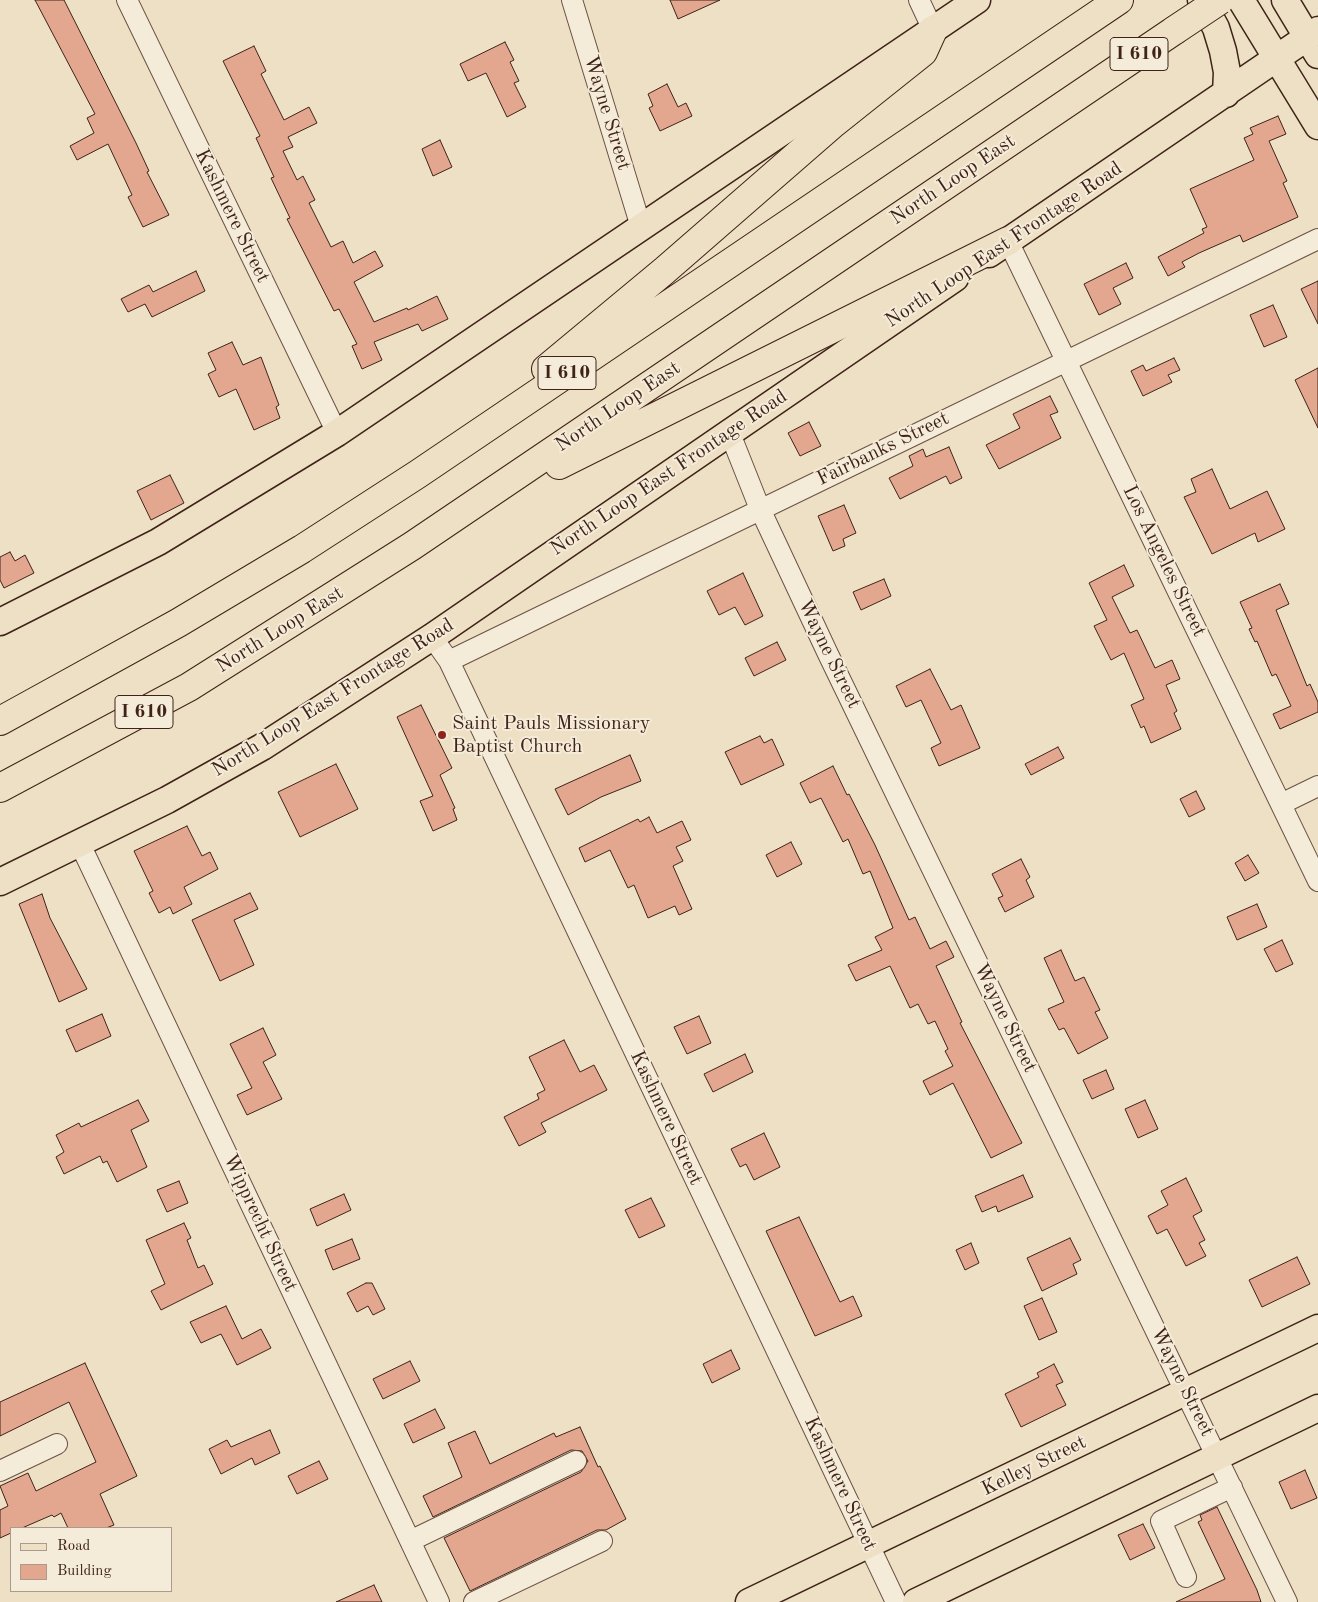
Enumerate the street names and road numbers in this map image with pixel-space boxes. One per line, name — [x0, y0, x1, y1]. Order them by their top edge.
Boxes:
road number: I 610 — [1110, 38, 1168, 70]
street label: Wayne Street — [578, 53, 636, 173]
street label: North Loop East — [886, 129, 1020, 231]
street label: Kashmere Street — [189, 145, 275, 287]
street label: North Loop East Frontage Road — [881, 157, 1127, 333]
road number: I 610 — [538, 356, 596, 389]
street label: North Loop East — [551, 356, 685, 458]
street label: North Loop East Frontage Road — [546, 385, 792, 561]
street label: Fairbanks Street — [813, 407, 953, 491]
street label: Los Angeles Street — [1117, 481, 1211, 641]
street label: North Loop East — [212, 581, 348, 679]
street label: Wayne Street — [792, 595, 866, 713]
street label: North Loop East Frontage Road — [208, 613, 458, 783]
road number: I 610 — [115, 696, 173, 729]
street label: Wayne Street — [968, 959, 1042, 1077]
street label: Kashmere Street — [624, 1047, 708, 1189]
street label: Wipprecht Street — [218, 1150, 302, 1296]
street label: Wayne Street — [1145, 1323, 1219, 1441]
street label: Kashmere Street — [798, 1413, 882, 1555]
street label: Kelley Street — [978, 1430, 1090, 1502]

